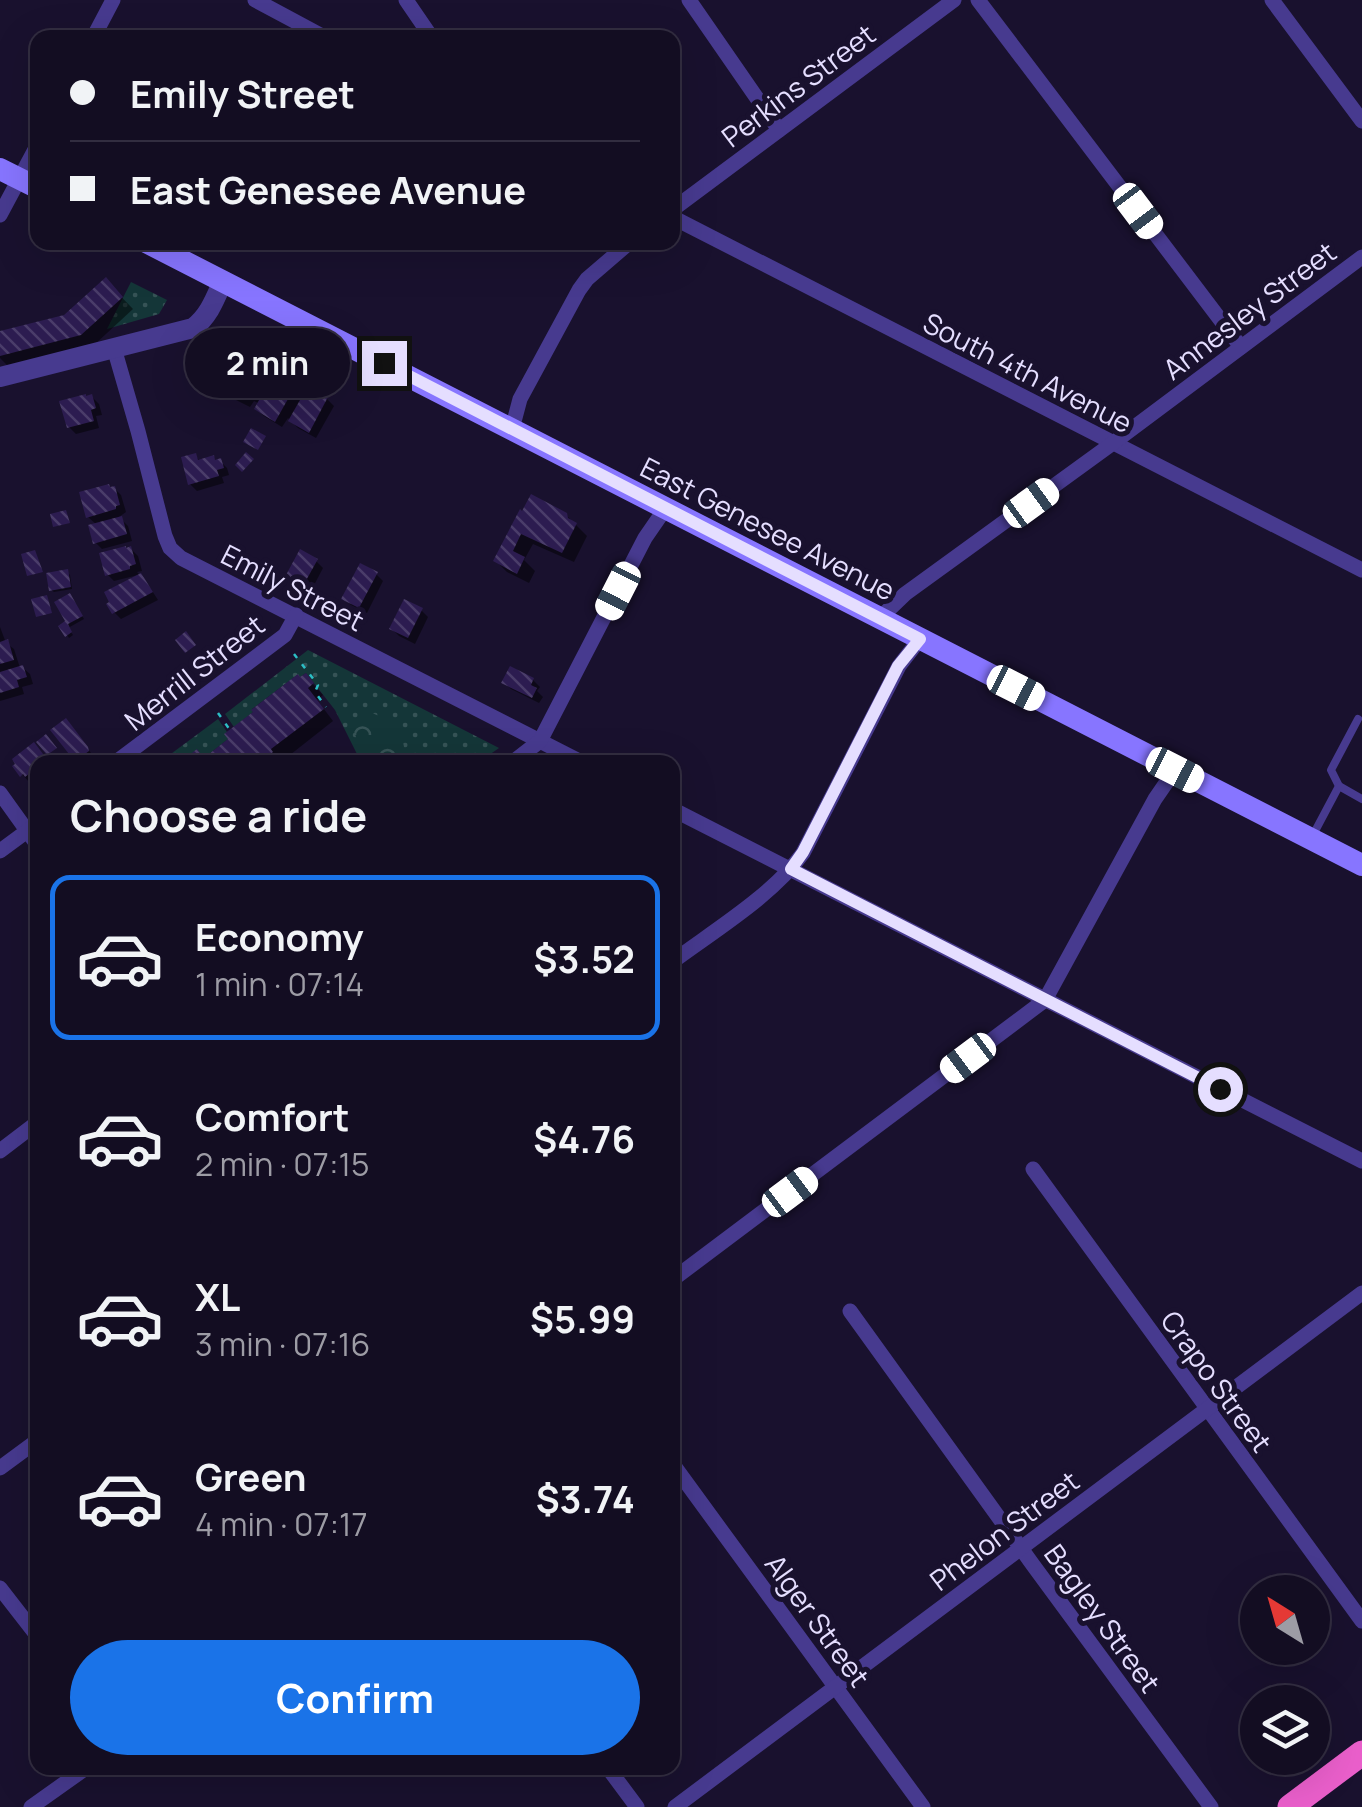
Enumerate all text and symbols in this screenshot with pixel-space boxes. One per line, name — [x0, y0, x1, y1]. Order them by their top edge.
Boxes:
street label: Perkins Street — [714, 15, 882, 155]
text: Emily Street — [130, 67, 355, 119]
text: East Genesee Avenue — [130, 163, 526, 215]
car — [1108, 178, 1168, 244]
street label: Annesley Street — [1155, 232, 1343, 388]
street label: South 4th Avenue — [917, 303, 1139, 441]
callout: 2 min — [184, 328, 349, 398]
text: 2 min — [226, 341, 309, 385]
route end — [362, 341, 407, 386]
street label: East Genesee Avenue — [634, 447, 902, 609]
car — [998, 473, 1064, 533]
street label: Emily Street — [215, 535, 371, 639]
car — [591, 557, 645, 625]
street label: Merrill Street — [116, 605, 272, 739]
car — [982, 661, 1050, 715]
car — [1141, 743, 1209, 797]
text: Choose a ride — [70, 784, 367, 846]
text: Economy — [195, 910, 364, 962]
icon: car — [75, 913, 165, 1003]
text: $3.52 — [534, 932, 635, 984]
text: 1 min · 07:14 — [195, 962, 364, 1006]
car — [935, 1028, 1001, 1088]
route start — [1198, 1067, 1243, 1112]
text: Comfort — [195, 1090, 349, 1142]
icon: car — [75, 1093, 165, 1183]
text: $4.76 — [533, 1112, 635, 1164]
text: 2 min · 07:15 — [195, 1142, 369, 1186]
car — [757, 1162, 823, 1222]
text: XL — [195, 1270, 240, 1322]
icon: car — [75, 1273, 165, 1363]
text: $5.99 — [530, 1292, 635, 1344]
street label: Crapo Street — [1153, 1303, 1281, 1459]
text: 3 min · 07:16 — [195, 1322, 370, 1366]
text: Green — [195, 1450, 307, 1502]
icon: car — [75, 1453, 165, 1543]
street label: Phelon Street — [922, 1461, 1086, 1599]
text: $3.74 — [536, 1472, 635, 1524]
text: 4 min · 07:17 — [195, 1502, 368, 1546]
street label: Bagley Street — [1036, 1536, 1170, 1700]
street label: Alger Street — [757, 1546, 879, 1694]
north arrow — [1240, 1575, 1330, 1665]
map controls — [1240, 1575, 1330, 1775]
button: Confirm — [70, 1640, 640, 1755]
button: layers — [1240, 1685, 1330, 1775]

